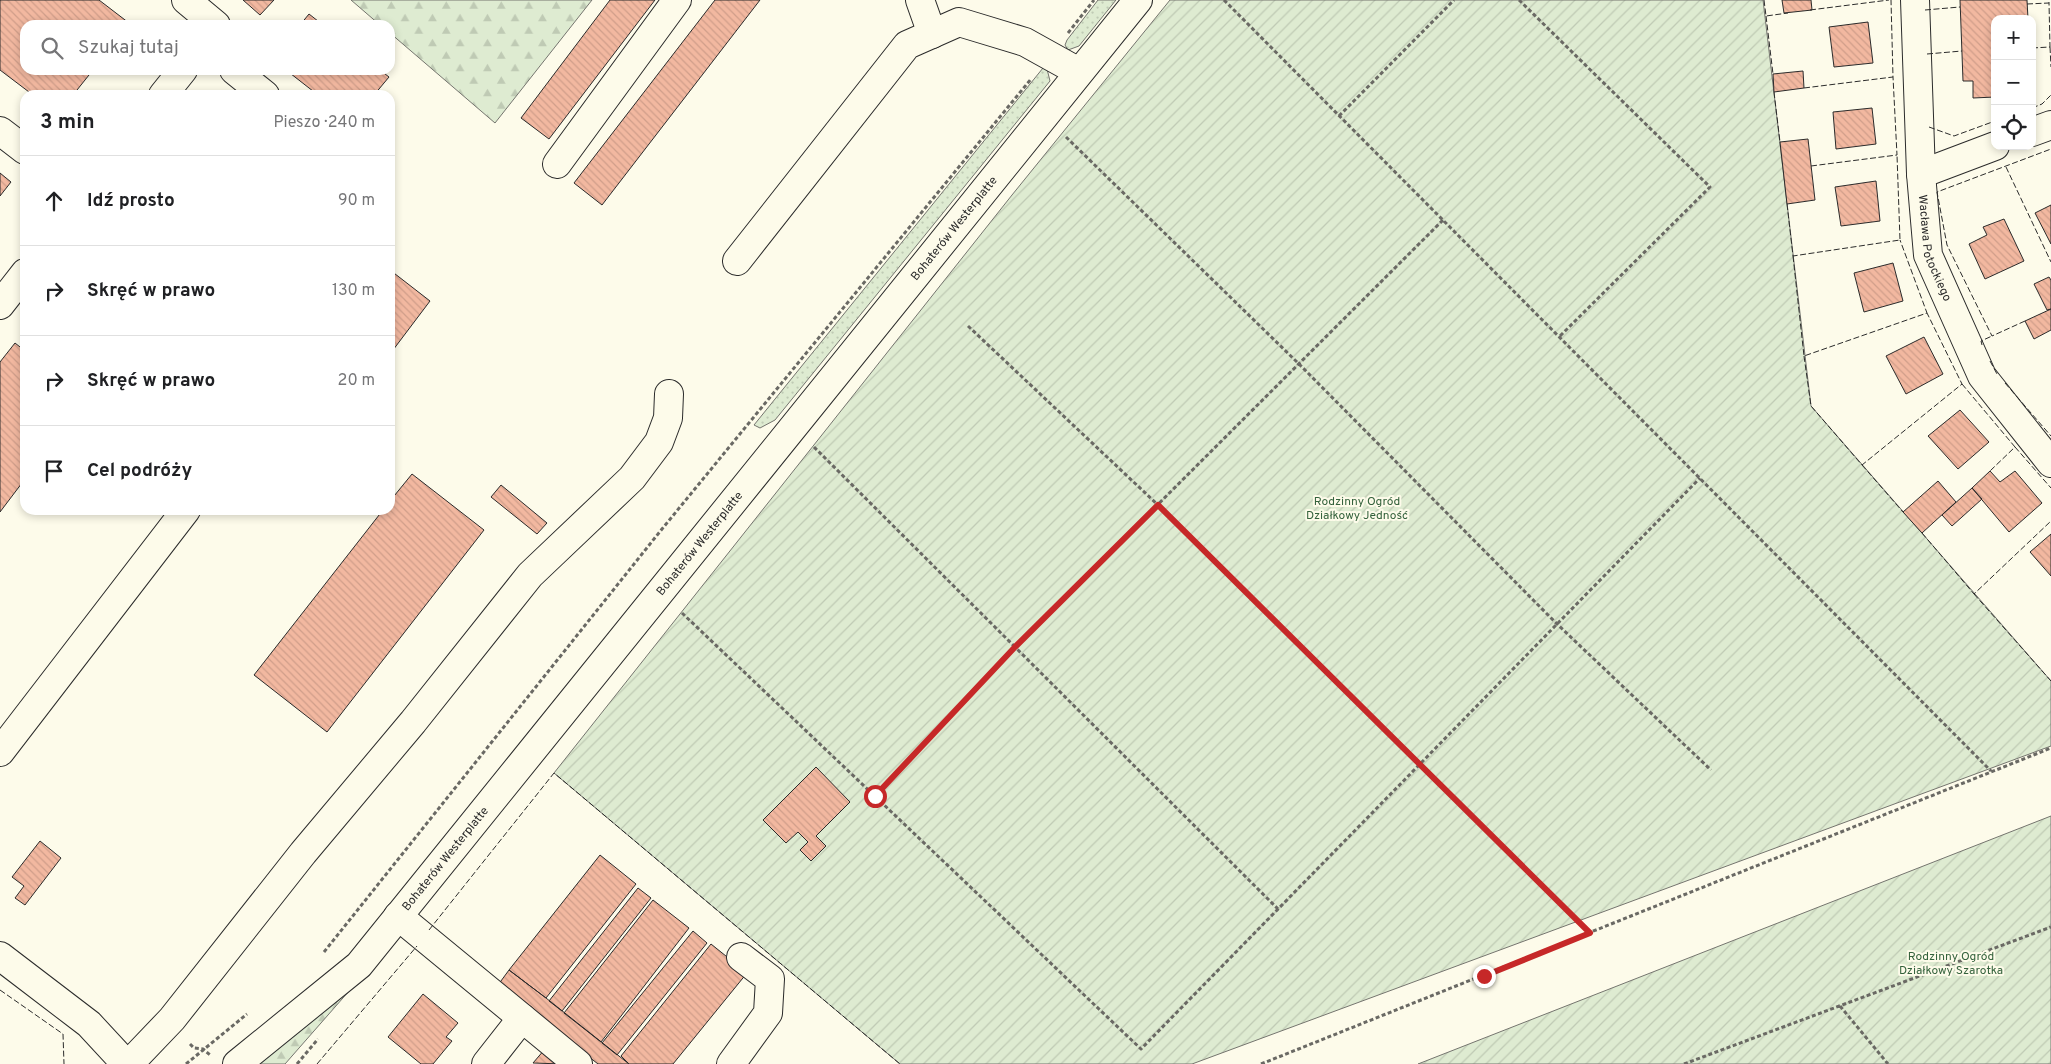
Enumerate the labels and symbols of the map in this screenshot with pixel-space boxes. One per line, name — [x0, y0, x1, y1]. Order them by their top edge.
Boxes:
street label: Bohaterów Westerplatte — [908, 173, 1001, 284]
street label: Wacława Potockiego — [1914, 194, 1955, 304]
street label: Bohaterów Westerplatte — [653, 489, 747, 599]
park label: Rodzinny Ogród Działkowy Jedność — [1306, 494, 1408, 524]
route start — [864, 785, 887, 808]
street label: Bohaterów Westerplatte — [399, 804, 493, 915]
park label: Rodzinny Ogród Działkowy Szarotka — [1899, 949, 2003, 979]
route end — [1473, 965, 1496, 988]

